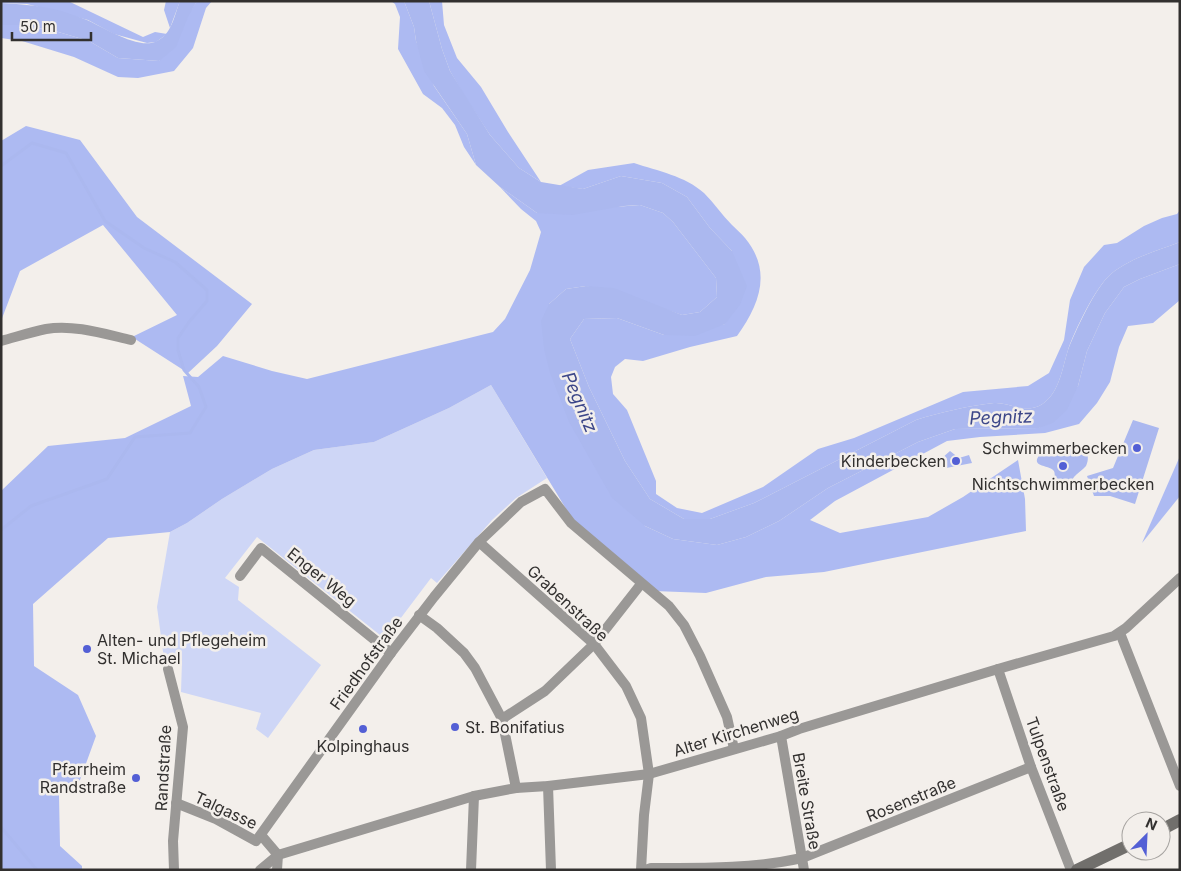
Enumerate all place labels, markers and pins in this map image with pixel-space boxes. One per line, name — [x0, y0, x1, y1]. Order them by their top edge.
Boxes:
place label: Schwimmerbecken — [982, 438, 1127, 458]
marker: Schwimmerbecken — [1131, 442, 1143, 454]
place label: Kinderbecken — [841, 451, 946, 471]
marker: Kinderbecken — [950, 455, 962, 467]
marker: Nichtschwimmerbecken — [1057, 460, 1069, 472]
place label: Nichtschwimmerbecken — [972, 474, 1154, 494]
place label: Alten- und Pflegeheim St. Michael — [97, 630, 266, 668]
marker: Alten- und Pflegeheim St. Michael — [81, 643, 93, 655]
place label: St. Bonifatius — [465, 717, 565, 737]
marker: St. Bonifatius — [449, 721, 461, 733]
marker: Kolpinghaus — [357, 723, 369, 735]
place label: Kolpinghaus — [317, 736, 409, 756]
place label: Pfarrheim Randstraße — [40, 759, 126, 797]
marker: Pfarrheim Randstraße — [130, 772, 142, 784]

